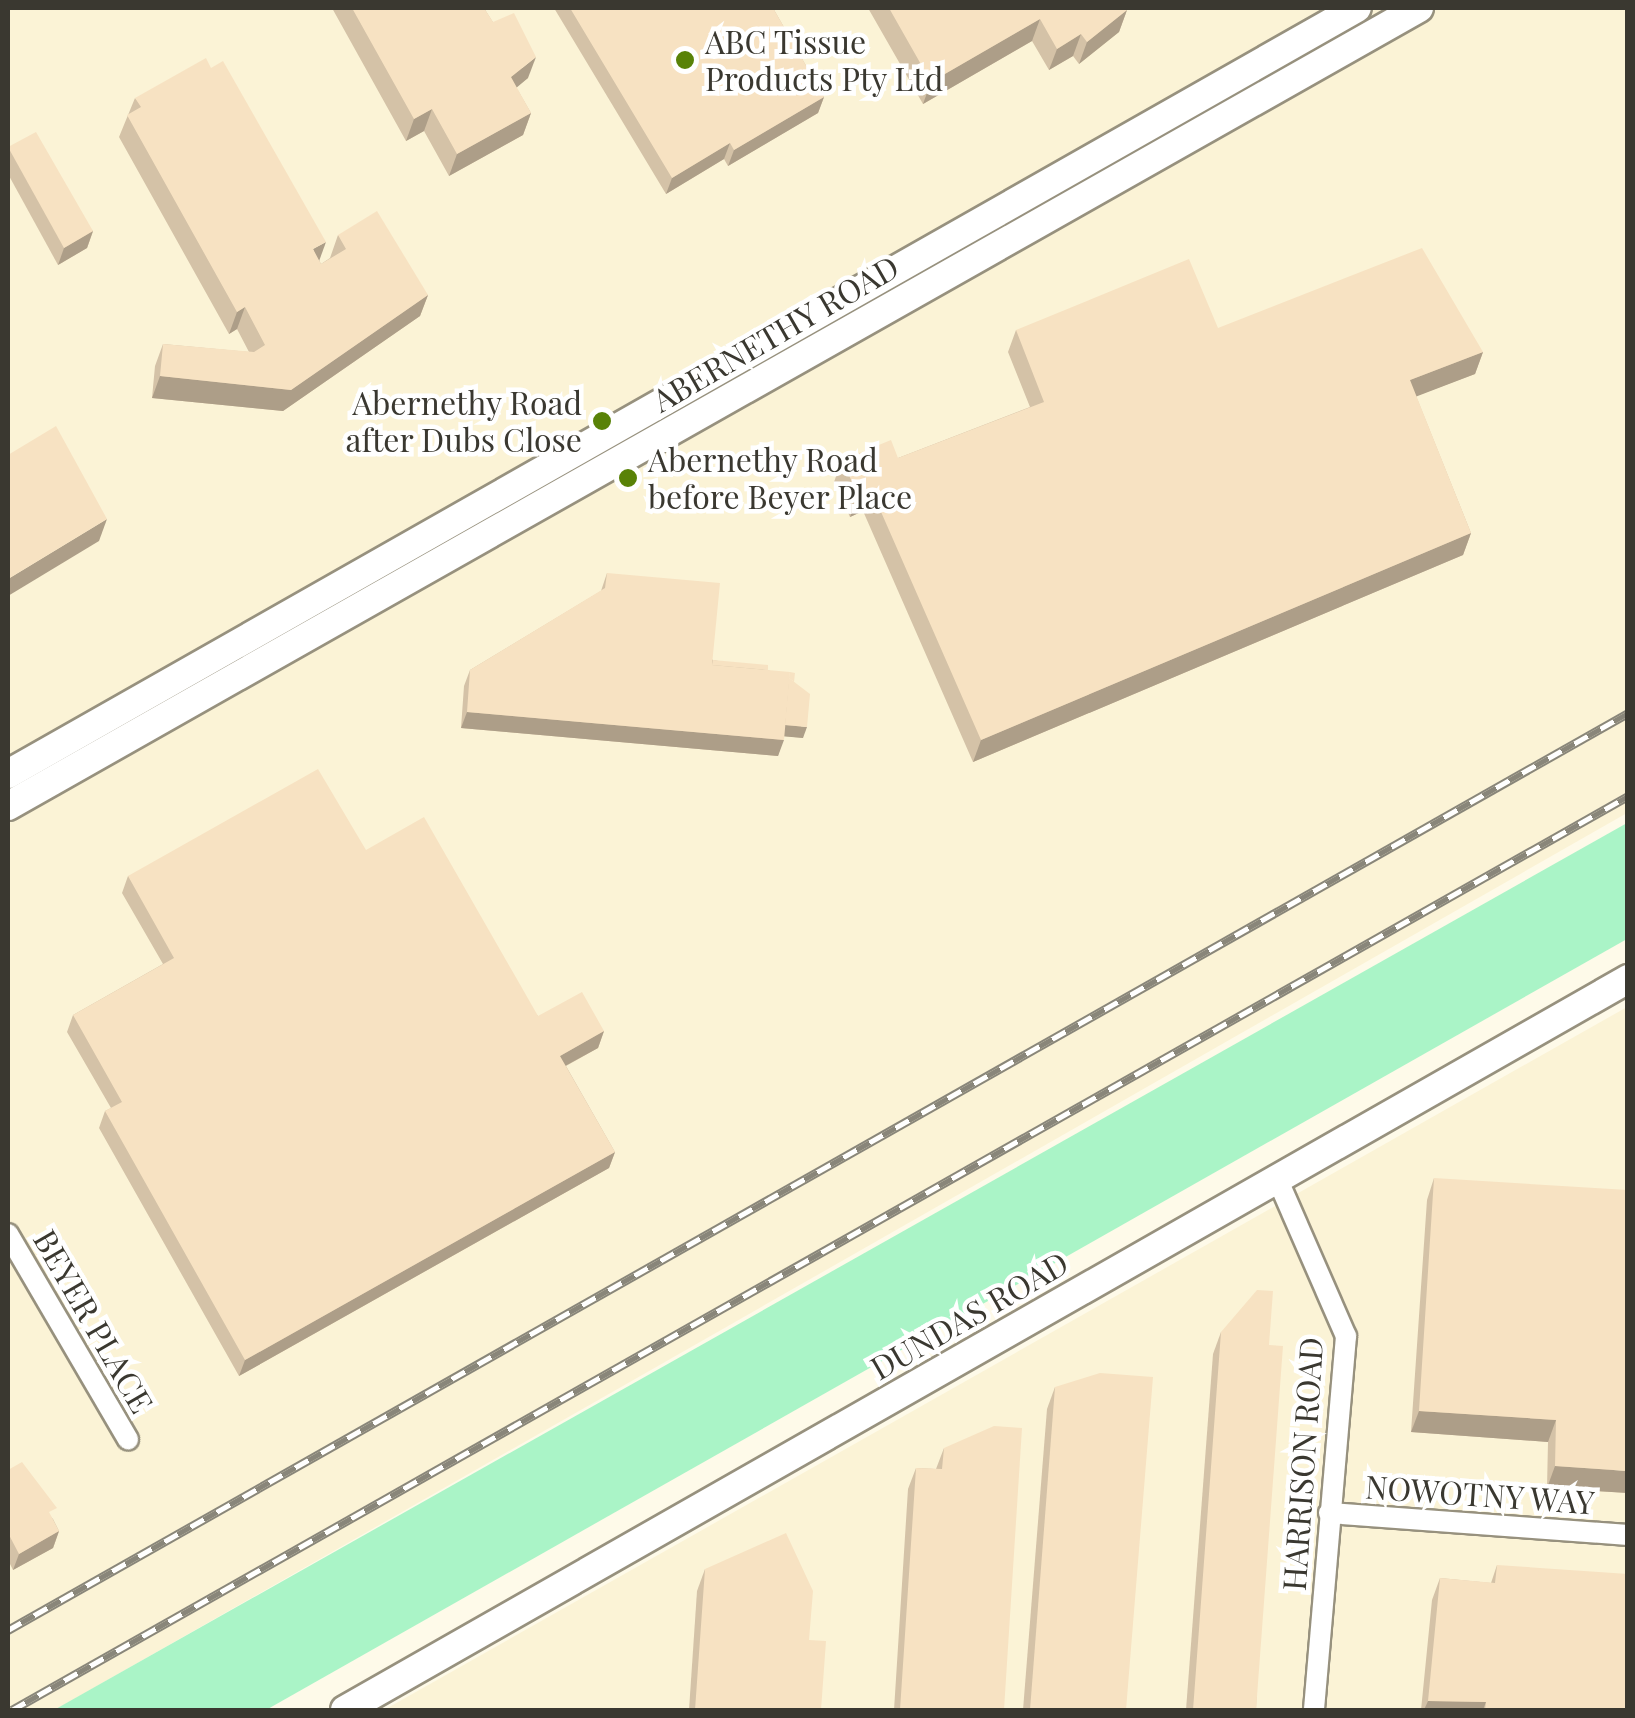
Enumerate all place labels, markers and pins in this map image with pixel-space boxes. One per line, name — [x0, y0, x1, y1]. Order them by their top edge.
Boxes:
place label: ABC Tissue Products Pty Ltd — [705, 23, 944, 98]
marker: ABC Tissue Products Pty Ltd — [674, 49, 696, 71]
place label: Abernethy Road after Dubs Close — [345, 384, 582, 459]
marker: Abernethy Road after Dubs Close — [591, 410, 613, 432]
place label: Abernethy Road before Beyer Place — [648, 441, 913, 516]
marker: Abernethy Road before Beyer Place — [617, 467, 639, 489]

